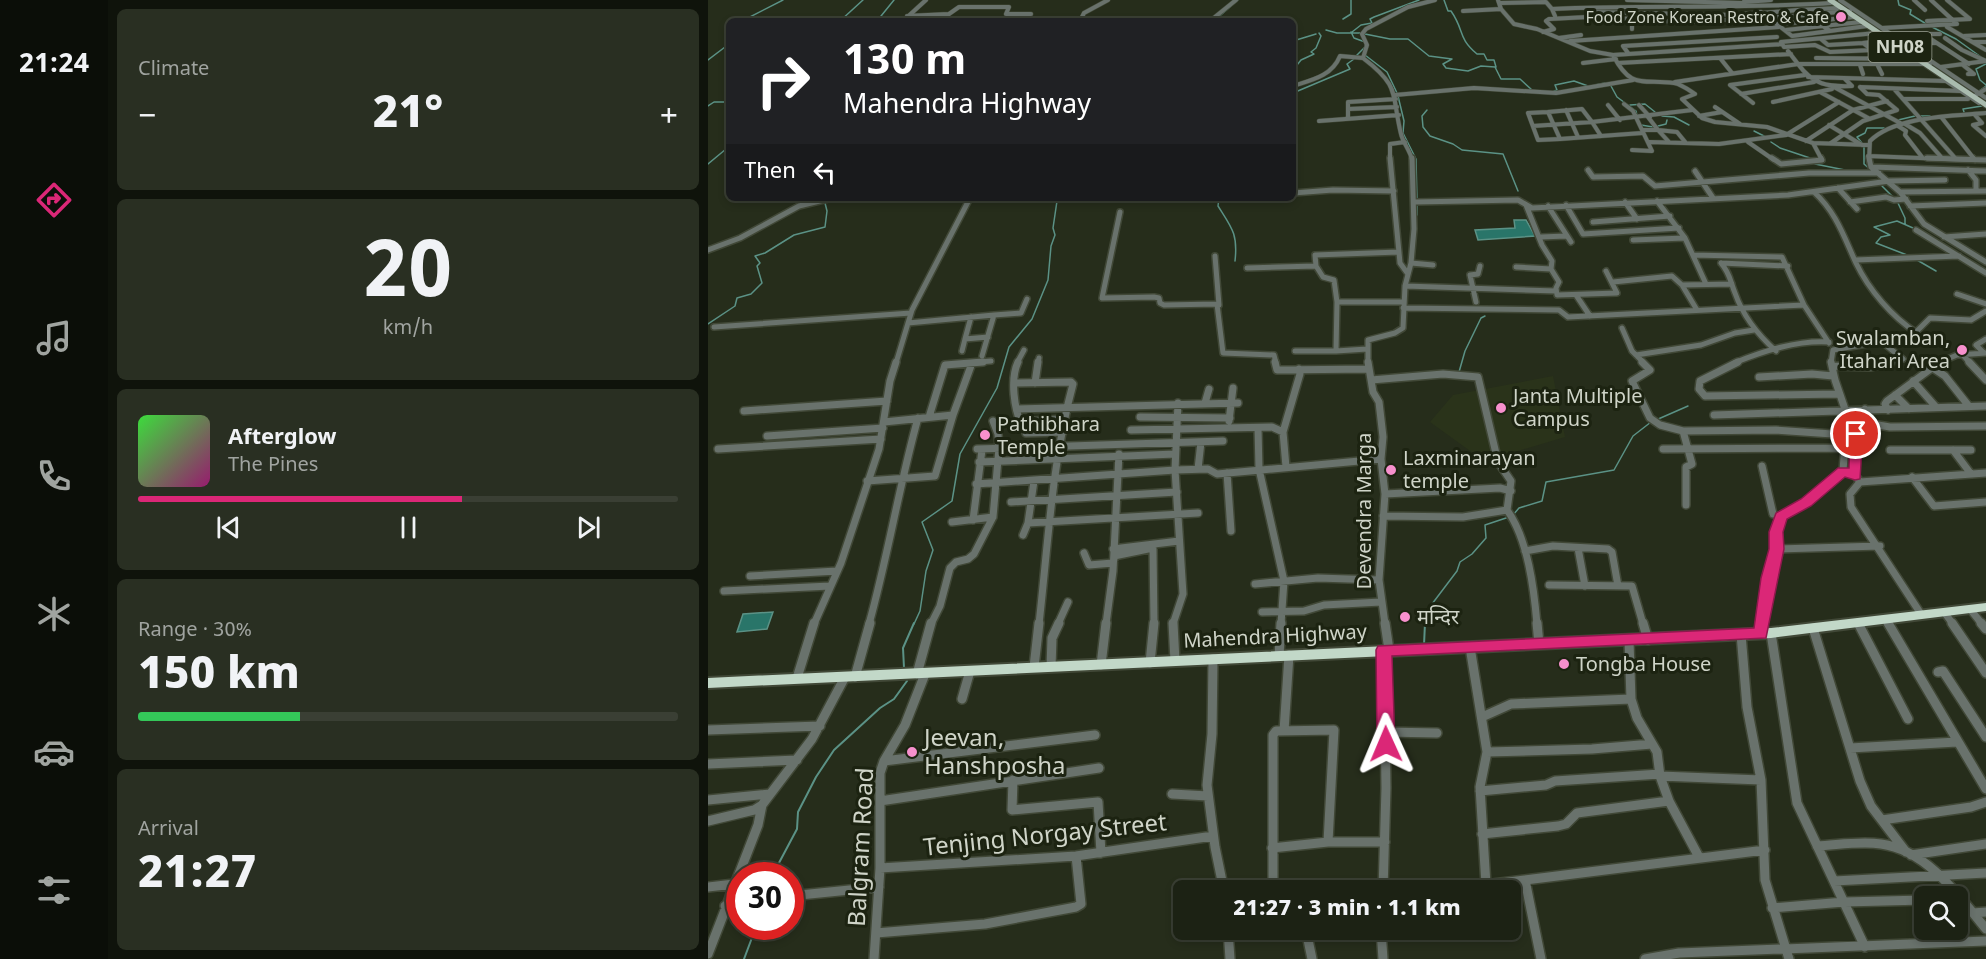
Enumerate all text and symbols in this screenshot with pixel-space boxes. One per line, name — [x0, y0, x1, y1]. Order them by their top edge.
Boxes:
place label: Food Zone Korean Restro & Cafe — [1585, 9, 1829, 30]
marker: Food Zone Korean Restro & Cafe — [1834, 10, 1848, 24]
road number: NH08 — [1868, 32, 1932, 62]
text: 130 m — [843, 36, 966, 91]
icon: right — [744, 42, 822, 120]
text: 21:24 — [19, 48, 89, 83]
text: Climate — [138, 57, 209, 83]
text: 21° — [373, 87, 443, 145]
text: Mahendra Highway — [843, 89, 1091, 124]
text: − — [138, 96, 156, 139]
text: + — [660, 96, 678, 139]
icon: left — [808, 156, 841, 189]
text: Then — [744, 158, 796, 187]
icon: directions — [33, 179, 75, 221]
text: 20 — [364, 226, 452, 328]
text: km/h — [383, 316, 433, 342]
icon: music — [33, 317, 75, 359]
place label: Swalamban, Itahari Area — [1836, 327, 1950, 376]
marker: Swalamban, Itahari Area — [1955, 343, 1969, 357]
place label: Janta Multiple Campus — [1511, 385, 1642, 434]
marker: Janta Multiple Campus — [1494, 401, 1508, 415]
pin — [1830, 408, 1881, 459]
place label: Pathibhara Temple — [997, 413, 1100, 462]
icon: arrive — [1839, 417, 1872, 450]
text: Afterglow — [228, 424, 336, 453]
marker: Pathibhara Temple — [978, 428, 992, 442]
street label: Devendra Marga — [1353, 433, 1379, 589]
place label: Laxminarayan temple — [1403, 447, 1536, 496]
text: The Pines — [228, 453, 318, 479]
icon: phone — [33, 455, 75, 497]
marker: Laxminarayan temple — [1384, 463, 1398, 477]
icon: previous — [212, 511, 245, 544]
icon: pause — [392, 511, 425, 544]
icon: next — [572, 511, 605, 544]
icon: climate — [33, 593, 75, 635]
place label: मन्दिर — [1417, 605, 1460, 632]
marker: मन्दिर — [1398, 610, 1412, 624]
text: Range · 30% — [138, 618, 252, 644]
street label: Mahendra Highway — [1183, 620, 1368, 656]
text: 150 km — [138, 648, 300, 706]
place label: Tongba House — [1576, 653, 1711, 679]
marker: Tongba House — [1557, 657, 1571, 671]
position arrow — [1354, 712, 1418, 776]
place label: Jeevan, Hanshposha — [922, 724, 1065, 784]
icon: car — [33, 731, 75, 773]
marker: Jeevan, Hanshposha — [905, 745, 919, 759]
street label: Balgram Road — [843, 767, 883, 927]
street label: Tenjing Norgay Street — [922, 808, 1169, 866]
text: Arrival — [138, 817, 199, 843]
text: 21:27 — [138, 847, 256, 905]
speed limit sign: 30 — [726, 862, 804, 940]
icon: filters — [33, 869, 75, 911]
map controls — [1914, 886, 1968, 940]
button: search — [1914, 886, 1968, 940]
text: 21:27 · 3 min · 1.1 km — [1233, 895, 1461, 924]

